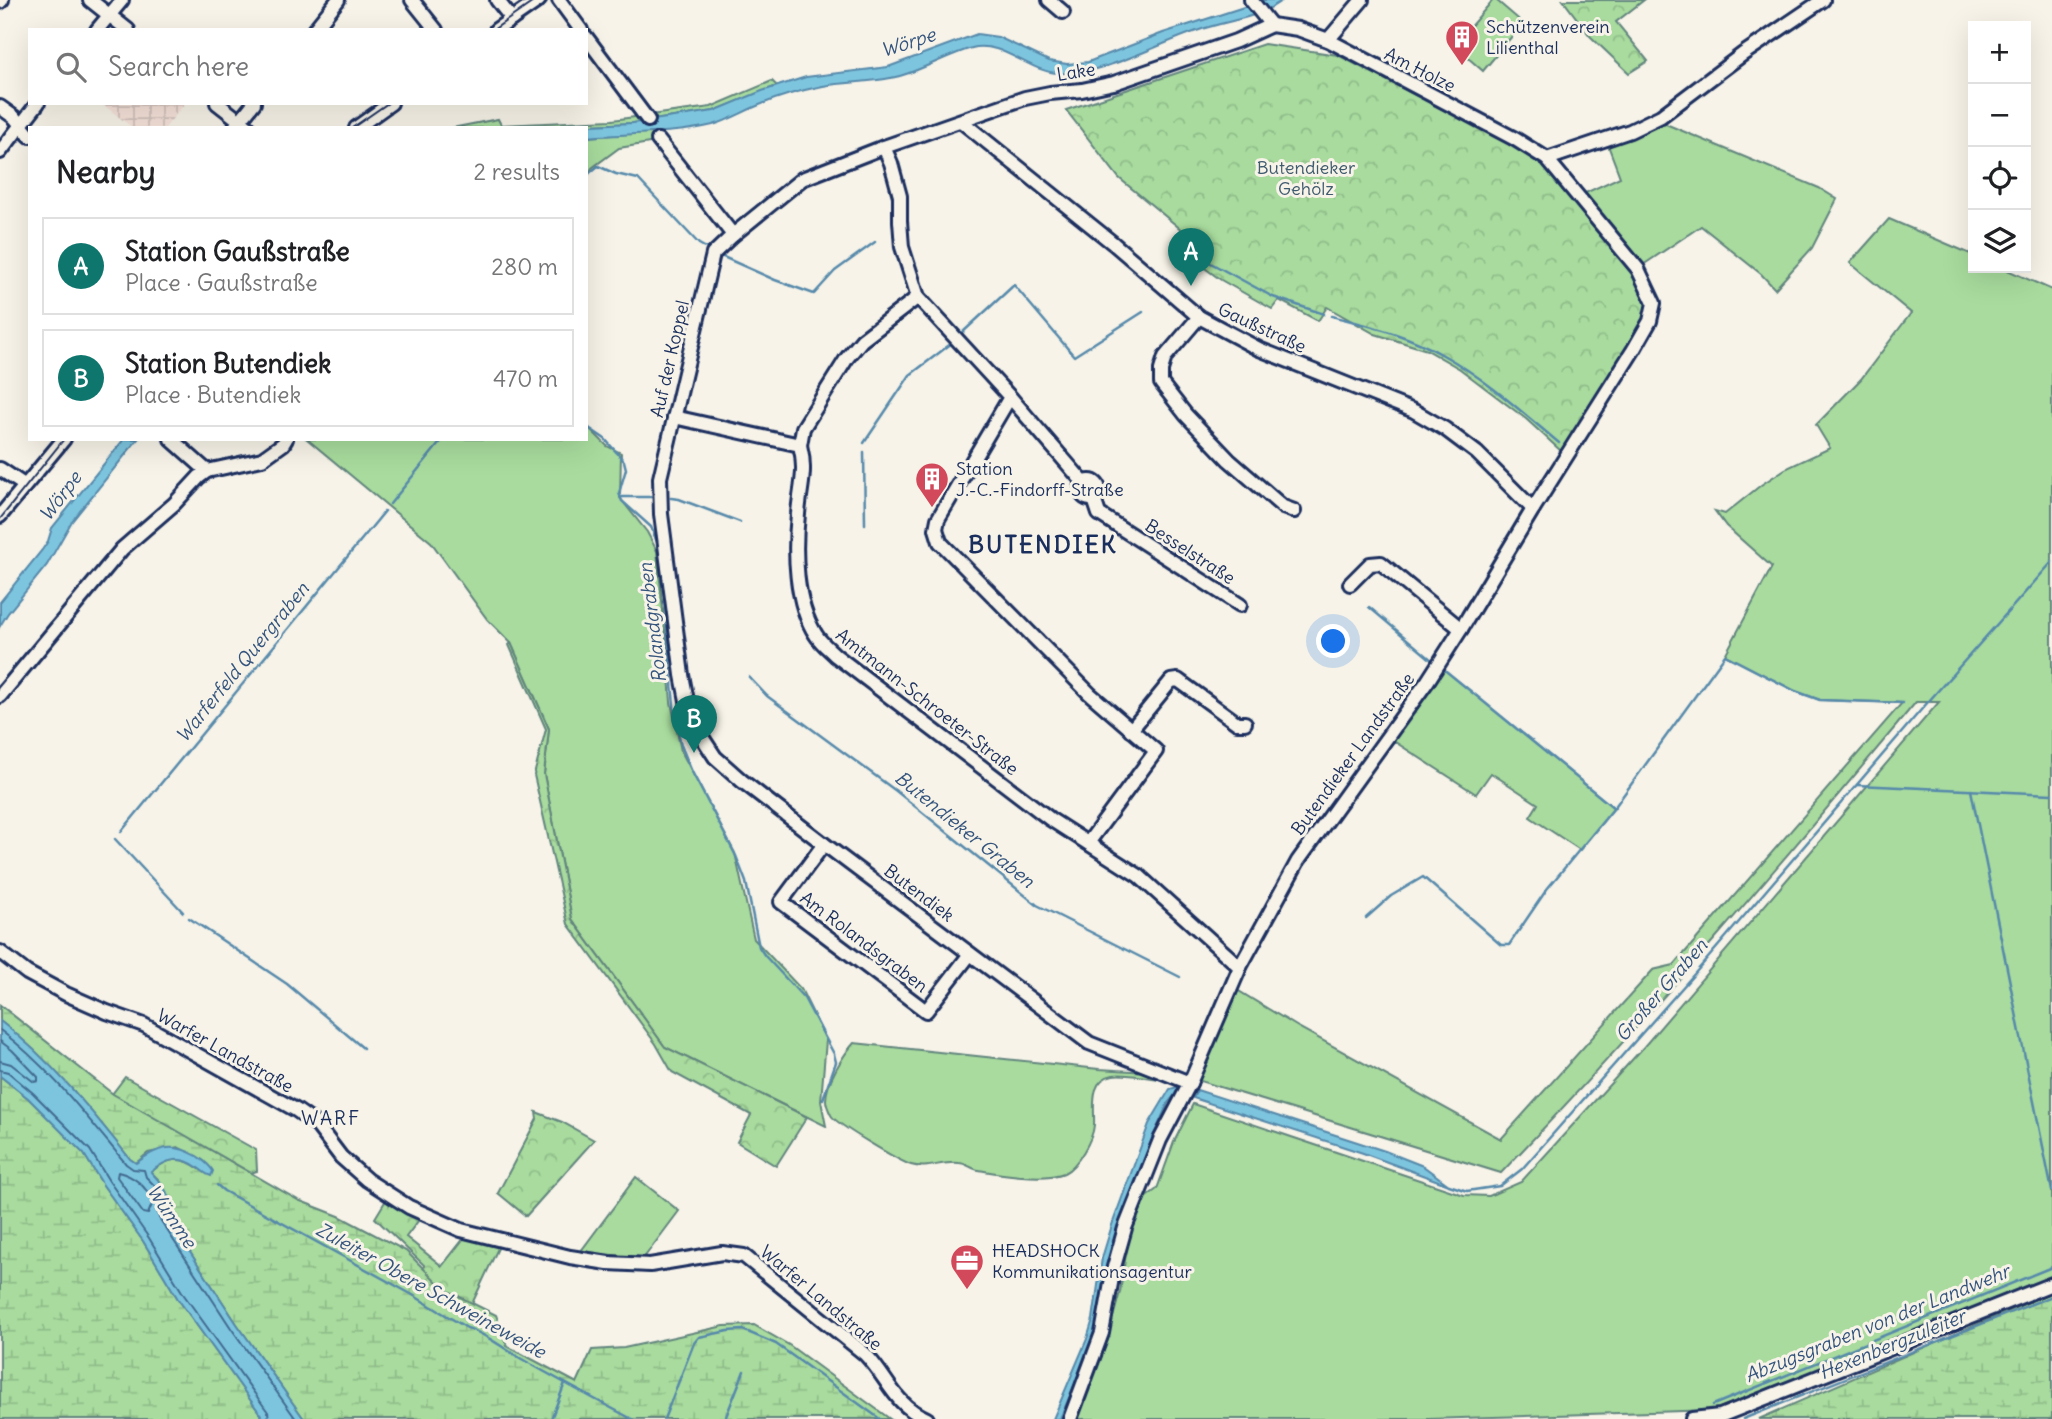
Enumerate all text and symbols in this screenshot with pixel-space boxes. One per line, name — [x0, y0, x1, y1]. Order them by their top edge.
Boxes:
place label: Schützenverein Lilienthal — [1486, 15, 1610, 59]
building icon: Schützenverein Lilienthal — [1443, 18, 1481, 67]
water label: Wörpe — [878, 21, 940, 62]
map controls — [1968, 21, 2031, 273]
button: + — [1968, 21, 2031, 84]
search box — [28, 28, 588, 105]
street label: Am Holze — [1381, 42, 1460, 97]
icon: search — [52, 48, 90, 86]
text: Search here — [108, 50, 249, 83]
street label: Lake — [1055, 57, 1097, 86]
button: − — [1968, 84, 2031, 147]
button: locate — [1968, 147, 2031, 210]
text: Nearby — [56, 153, 156, 191]
park label: Butendieker Gehölz — [1257, 156, 1356, 200]
text: 2 results — [474, 157, 560, 186]
button: layers — [1968, 210, 2031, 273]
pin: A — [1168, 228, 1214, 286]
text: Station Gaußstraße — [125, 235, 350, 268]
text: A — [74, 252, 88, 281]
text: 280 m — [491, 252, 558, 281]
text: Place · Gaußstraße — [125, 268, 318, 297]
street label: Gaußstraße — [1214, 297, 1310, 358]
street label: Auf der Koppel — [645, 298, 694, 420]
text: Station Butendiek — [125, 347, 331, 380]
text: B — [73, 364, 89, 393]
text: 470 m — [493, 364, 558, 393]
text: Place · Butendiek — [125, 380, 301, 409]
place label: Station J.-C.-Findorff-Straße — [956, 457, 1124, 501]
building icon: Station J.-C.-Findorff-Straße — [913, 460, 951, 509]
water label: Wörpe — [34, 465, 88, 526]
street label: Besselstraße — [1141, 514, 1240, 589]
district label: BUTENDIEK — [968, 529, 1118, 559]
water label: Rolandgraben — [633, 561, 671, 684]
water label: Warferfeld Quergraben — [170, 576, 314, 747]
street label: Amtmann-Schroeter-Straße — [831, 623, 1023, 780]
your location — [1316, 624, 1350, 658]
street label: Butendieker Landstraße — [1286, 668, 1419, 839]
pin: B — [671, 695, 717, 753]
water label: Butendieker Graben — [891, 766, 1039, 892]
street label: Butendiek — [880, 860, 958, 926]
street label: Am Rolandsgraben — [796, 886, 933, 997]
water label: Großer Graben — [1610, 933, 1713, 1046]
street label: Warfer Landstraße — [153, 1004, 297, 1098]
district label: WARF — [301, 1106, 361, 1130]
water label: Wümme — [142, 1180, 203, 1254]
water label: Zuleiter Obere Schweineweide — [312, 1217, 552, 1364]
place label: HEADSHOCK Kommunikationsagentur — [992, 1239, 1192, 1283]
street label: Warfer Landstraße — [756, 1240, 887, 1355]
office icon: HEADSHOCK Kommunikationsagentur — [948, 1242, 986, 1291]
water label: Abzugsgraben von der Landwehr — [1741, 1258, 2015, 1387]
water label: Hexenbergzuleiter — [1815, 1303, 1971, 1384]

